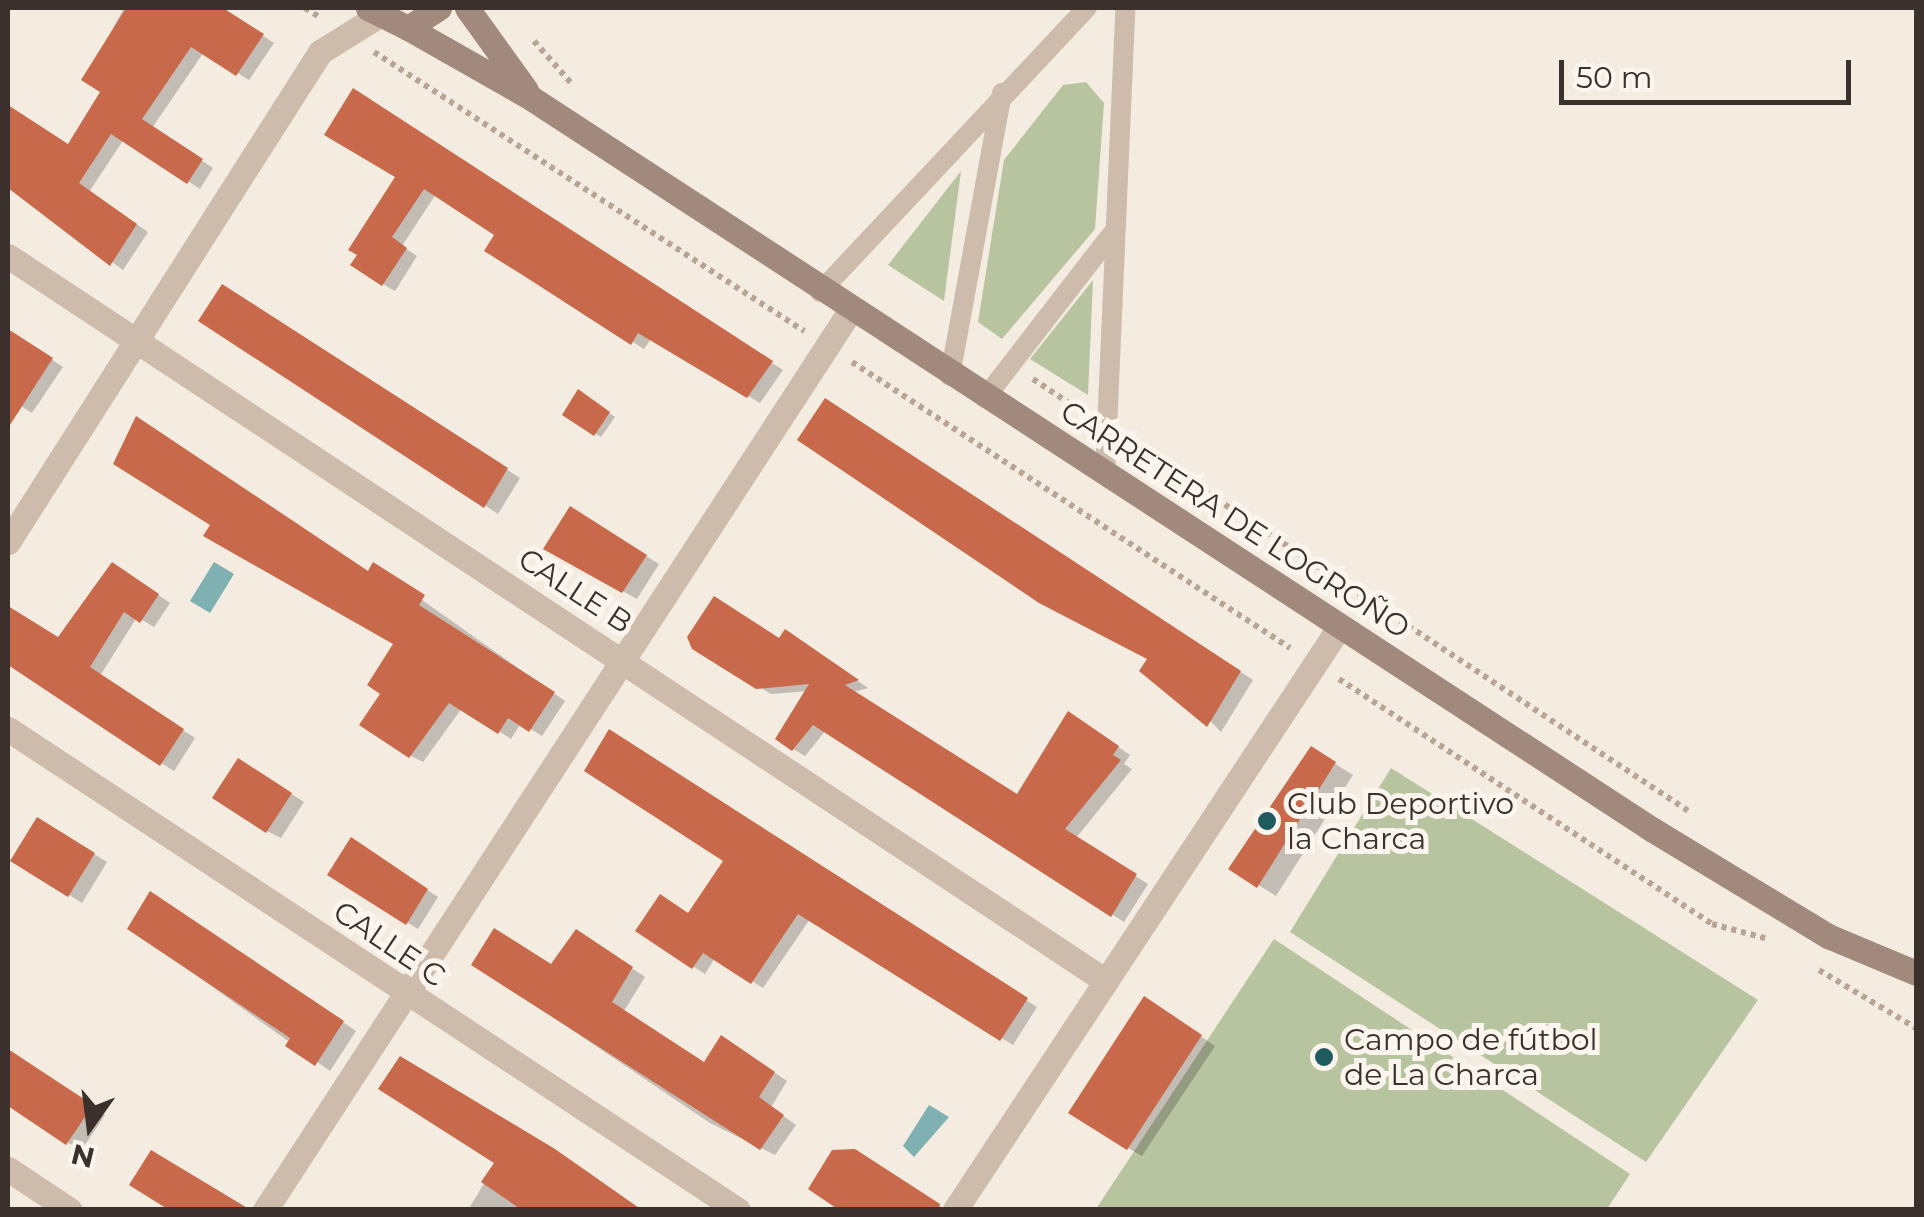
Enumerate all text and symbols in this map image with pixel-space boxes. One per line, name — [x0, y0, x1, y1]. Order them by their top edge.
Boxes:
scale bar — [1564, 40, 1856, 102]
text: 50 m — [1576, 59, 1653, 96]
street label: CARRETERA DE LOGROÑO — [1054, 394, 1416, 646]
street label: CALLE B — [511, 541, 639, 641]
place label: Club Deportivo la Charca — [1287, 786, 1514, 856]
marker: Club Deportivo la Charca — [1256, 810, 1278, 832]
street label: CALLE C — [326, 894, 452, 994]
place label: Campo de fútbol de La Charca — [1344, 1022, 1598, 1092]
marker: Campo de fútbol de La Charca — [1313, 1046, 1335, 1068]
north arrow — [40, 1077, 140, 1177]
text: N — [68, 1137, 98, 1175]

